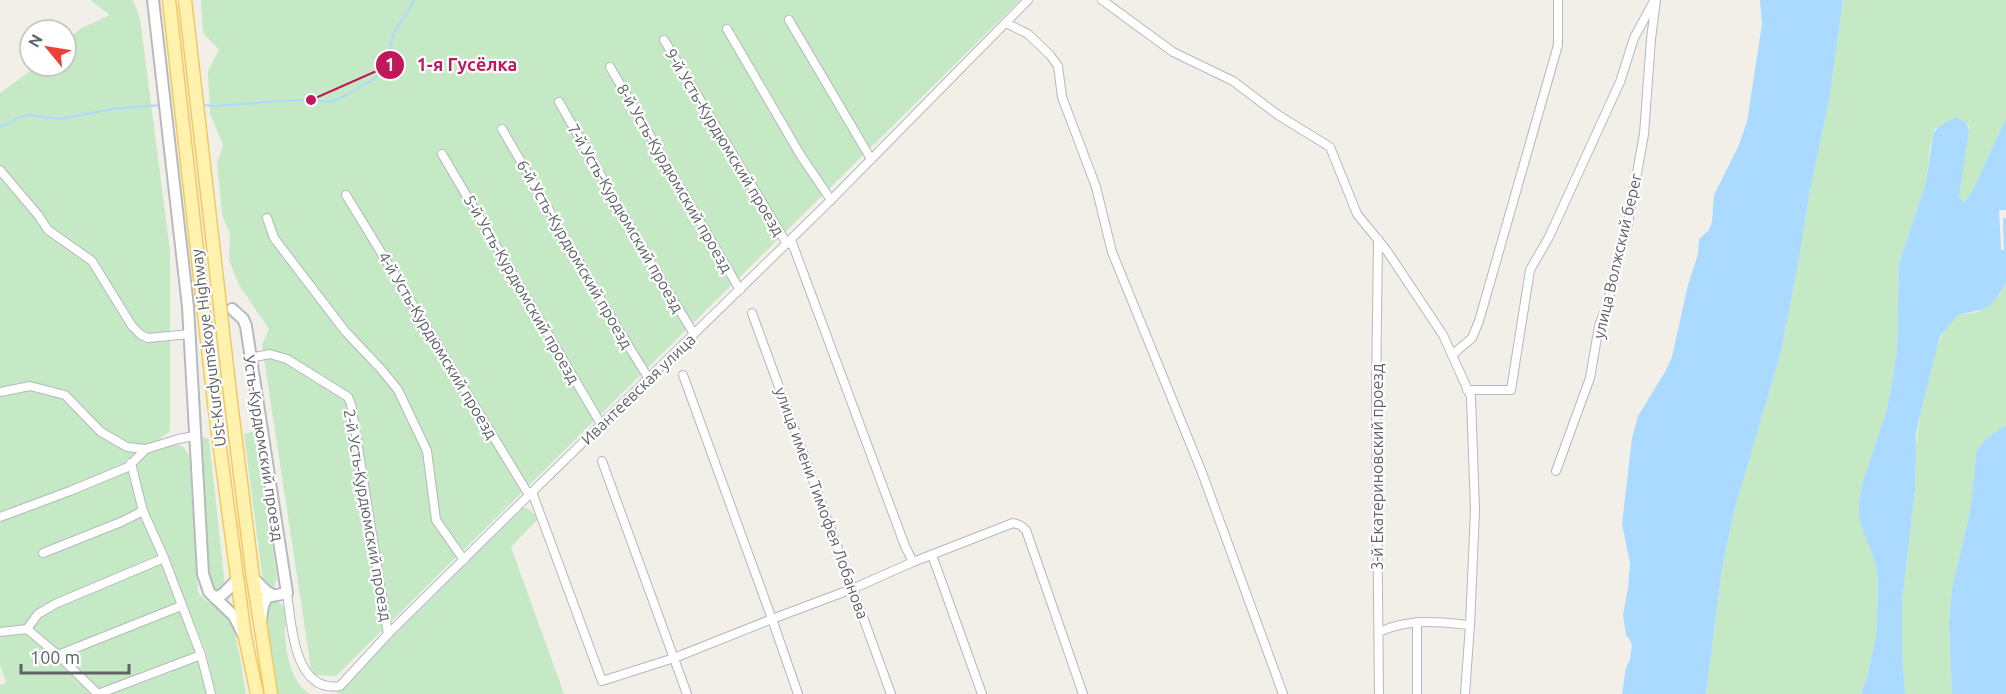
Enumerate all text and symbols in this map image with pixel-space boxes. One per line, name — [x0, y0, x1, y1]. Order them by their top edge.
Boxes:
north arrow — [18, 18, 78, 78]
text: N — [24, 31, 46, 50]
street label: 9-й Усть-Курдюмский проезд — [662, 45, 788, 239]
callout: 1-я Гусёлка — [375, 47, 529, 83]
text: 1 — [385, 54, 395, 74]
text: 1-я Гусёлка — [417, 54, 517, 74]
street label: 8-й Усть-Курдюмский проезд — [613, 80, 737, 276]
street label: 7-й Усть-Курдюмский проезд — [564, 120, 688, 316]
street label: 6-й Усть-Курдюмский проезд — [513, 156, 637, 352]
street label: улица Волжский берег — [1589, 171, 1645, 340]
street label: 5-й Усть-Курдюмский проезд — [460, 191, 584, 387]
street label: Ust-Kurdyumskoye Highway — [187, 248, 229, 448]
street label: 4-й Усть-Курдюмский проезд — [375, 248, 501, 442]
street label: Ивантеевская улица — [577, 330, 699, 448]
street label: Усть-Курдюмский проезд — [240, 354, 288, 542]
street label: 3-й Екатериновский проезд — [1368, 364, 1386, 570]
street label: улица имени Тимофея Лобанова — [772, 385, 872, 621]
street label: 2-й Усть-Курдюмский проезд — [340, 408, 396, 622]
scale bar — [21, 637, 129, 675]
text: 100 m — [30, 647, 80, 667]

